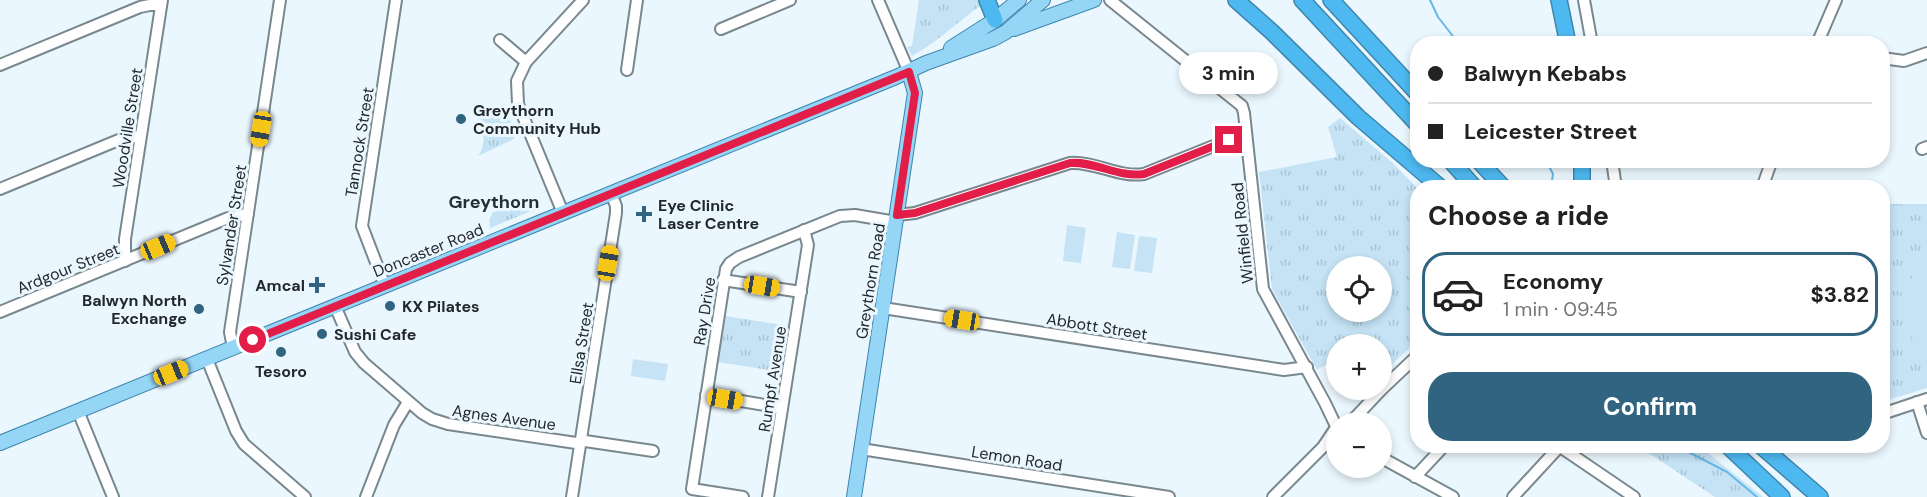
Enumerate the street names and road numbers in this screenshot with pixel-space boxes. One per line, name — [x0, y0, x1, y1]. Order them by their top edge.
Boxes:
street label: Woodville Street — [108, 66, 147, 190]
street label: Tannock Street — [340, 86, 379, 199]
street label: Sylvander Street — [212, 163, 251, 287]
street label: Winfield Road — [1227, 181, 1258, 285]
street label: Doncaster Road — [370, 219, 487, 282]
street label: Greythorn Road — [851, 222, 890, 340]
street label: Ardgour Street — [14, 238, 123, 299]
street label: Ray Drive — [689, 275, 720, 347]
street label: Ellsa Street — [565, 301, 598, 385]
street label: Abbott Street — [1045, 308, 1149, 345]
street label: Rumpf Avenue — [754, 325, 791, 434]
street label: Agnes Avenue — [451, 400, 557, 435]
street label: Lemon Road — [970, 441, 1064, 476]

